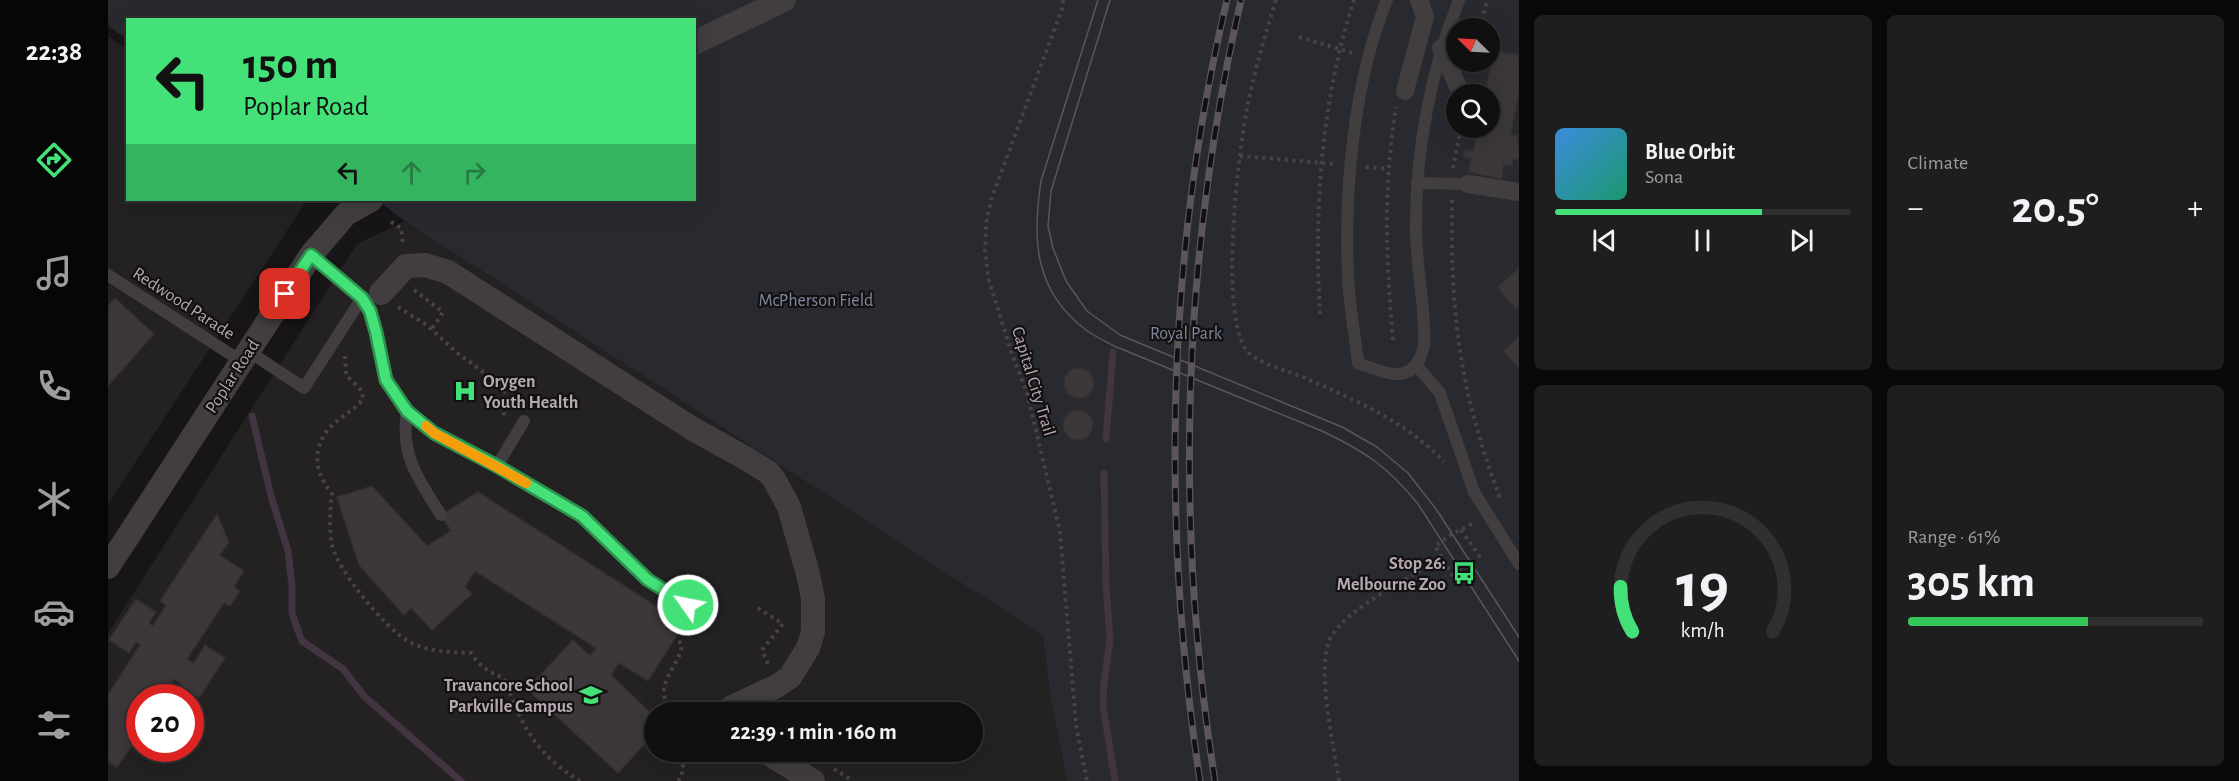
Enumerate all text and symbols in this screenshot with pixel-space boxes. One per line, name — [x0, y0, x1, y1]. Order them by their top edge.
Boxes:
north arrow — [1446, 18, 1500, 72]
map controls — [1446, 18, 1500, 138]
text: 22:38 — [26, 38, 82, 65]
icon: left — [144, 42, 222, 120]
text: 150 m — [243, 44, 338, 86]
button: search — [1446, 84, 1500, 138]
text: Poplar Road — [243, 93, 369, 120]
icon: directions — [33, 139, 75, 181]
text: Blue Orbit — [1645, 141, 1735, 163]
text: Climate — [1908, 153, 1968, 173]
icon: left — [332, 156, 365, 189]
icon: ahead — [395, 156, 428, 189]
icon: right — [458, 156, 491, 189]
text: Sona — [1645, 167, 1683, 187]
text: 20.5° — [2011, 186, 2099, 231]
text: − — [1908, 192, 1923, 225]
text: + — [2187, 192, 2203, 225]
icon: previous — [1588, 224, 1621, 257]
icon: pause — [1686, 224, 1719, 257]
icon: next — [1785, 224, 1818, 257]
icon: music — [33, 252, 75, 294]
street label: Redwood Parade — [129, 264, 238, 343]
pin — [259, 268, 310, 319]
icon: arrive — [268, 277, 301, 310]
park label: McPherson Field — [759, 292, 873, 310]
street label: Capital City Trail — [1008, 325, 1058, 438]
park label: Royal Park — [1150, 325, 1223, 343]
street label: Poplar Road — [202, 337, 263, 417]
icon: phone — [33, 365, 75, 407]
place label: Orygen Youth Health — [483, 373, 578, 412]
hospital icon: Orygen Youth Health — [452, 378, 478, 404]
icon: climate — [33, 478, 75, 520]
text: Range · 61% — [1908, 527, 2000, 547]
place label: Stop 26: Melbourne Zoo — [1337, 555, 1446, 594]
text: 19 — [1676, 556, 1729, 618]
bus stop icon: Stop 26: Melbourne Zoo — [1451, 560, 1477, 586]
text: 305 km — [1908, 560, 2035, 605]
position arrow — [656, 573, 720, 637]
icon: car — [33, 591, 75, 633]
text: km/h — [1681, 621, 1725, 642]
place label: Travancore School Parkville Campus — [444, 677, 573, 716]
school or university icon: Travancore School Parkville Campus — [578, 682, 604, 708]
speed limit sign: 20 — [126, 684, 204, 762]
icon: filters — [33, 704, 75, 746]
text: 22:39 · 1 min · 160 m — [730, 721, 897, 743]

